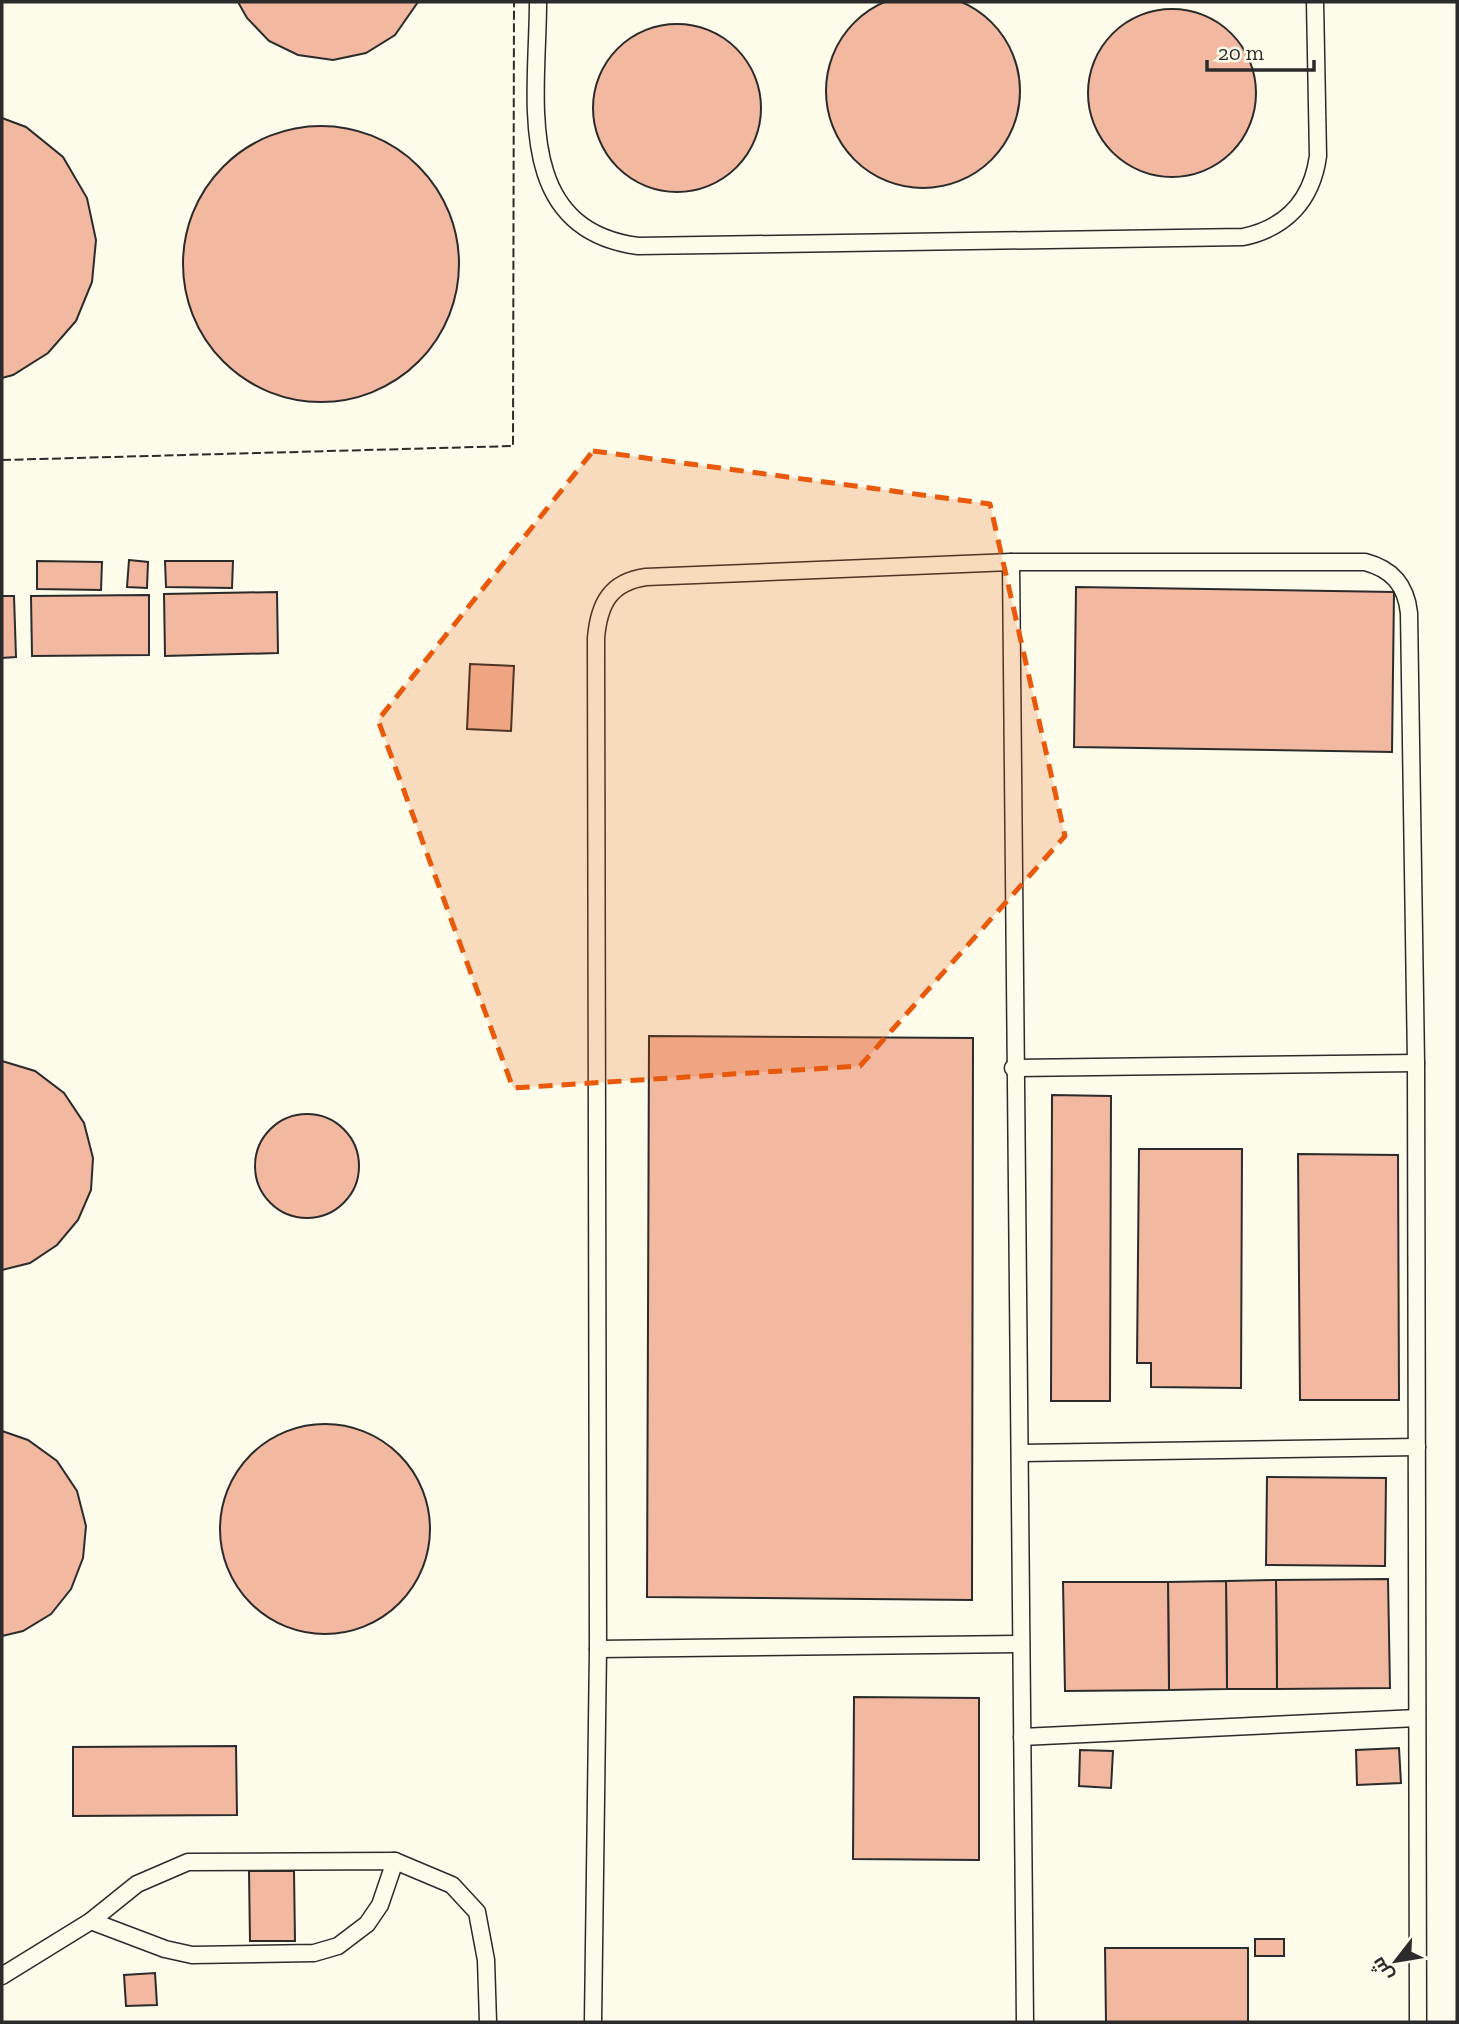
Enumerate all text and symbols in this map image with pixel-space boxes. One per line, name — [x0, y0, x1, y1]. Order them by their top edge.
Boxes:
scale bar — [1207, 28, 1314, 72]
text: 20 m — [1218, 40, 1264, 65]
north arrow — [1361, 1926, 1431, 1996]
text: ش — [1366, 1953, 1398, 1986]

